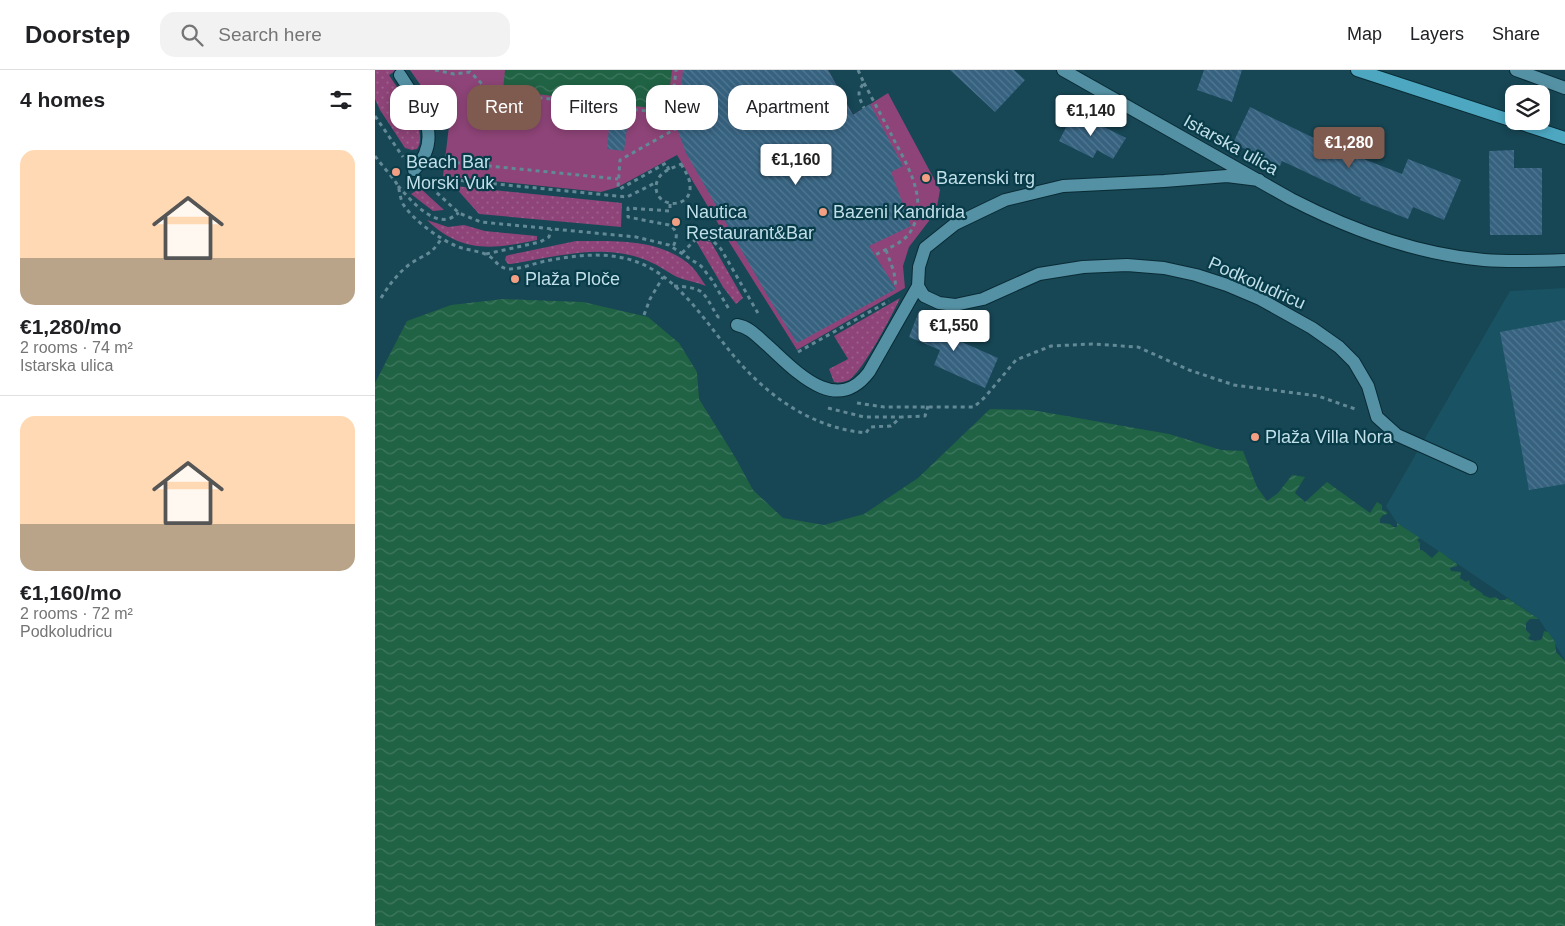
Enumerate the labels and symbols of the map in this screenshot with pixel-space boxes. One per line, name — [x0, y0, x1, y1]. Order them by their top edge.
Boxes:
pin: €1,140 — [1050, 94, 1132, 137]
street label: Istarska ulica — [1180, 111, 1283, 180]
pin: €1,280 — [1308, 126, 1390, 169]
pin: €1,160 — [755, 144, 837, 186]
place label: Beach Bar Morski Vuk — [406, 152, 495, 193]
marker: Beach Bar Morski Vuk — [390, 166, 402, 178]
place label: Bazenski trg — [936, 168, 1035, 188]
marker: Bazenski trg — [920, 172, 932, 184]
place label: Nautica Restaurant&Bar — [686, 202, 814, 243]
place label: Bazeni Kandrida — [833, 202, 966, 222]
marker: Bazeni Kandrida — [817, 206, 829, 218]
marker: Nautica Restaurant&Bar — [670, 216, 682, 228]
street label: Podkoludricu — [1205, 253, 1309, 313]
place label: Plaža Ploče — [525, 269, 620, 289]
marker: Plaža Ploče — [509, 273, 521, 285]
pin: €1,550 — [913, 310, 995, 352]
place label: Plaža Villa Nora — [1265, 427, 1394, 447]
marker: Plaža Villa Nora — [1249, 431, 1261, 443]

